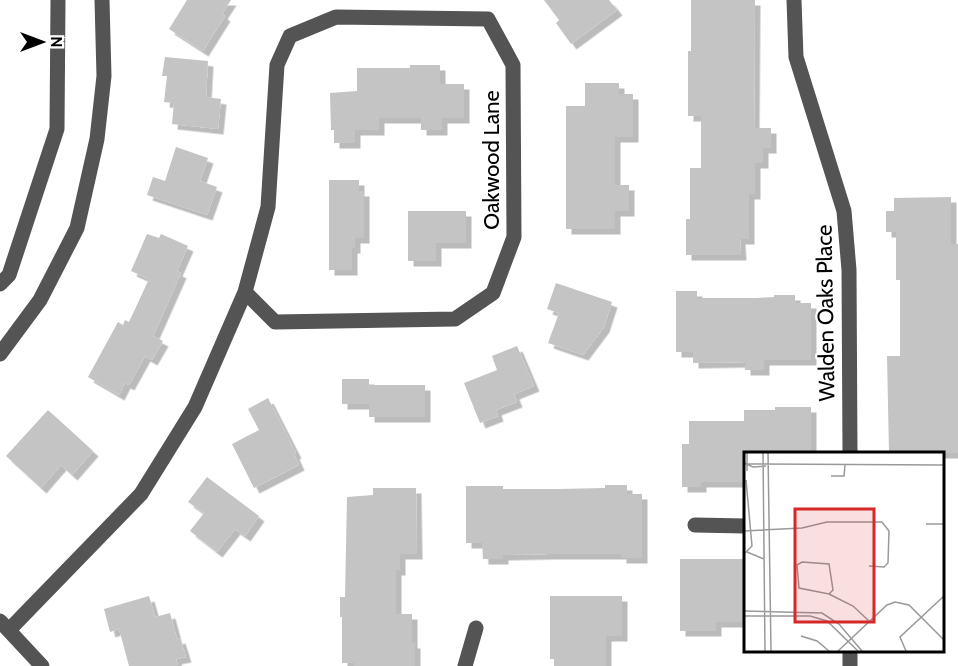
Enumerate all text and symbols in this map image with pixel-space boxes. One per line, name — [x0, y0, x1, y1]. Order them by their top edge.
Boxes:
north arrow — [12, 12, 72, 72]
text: N — [47, 36, 66, 48]
street label: Oakwood Lane — [478, 90, 505, 230]
street label: Walden Oaks Place — [810, 224, 841, 402]
inset map — [744, 452, 943, 651]

